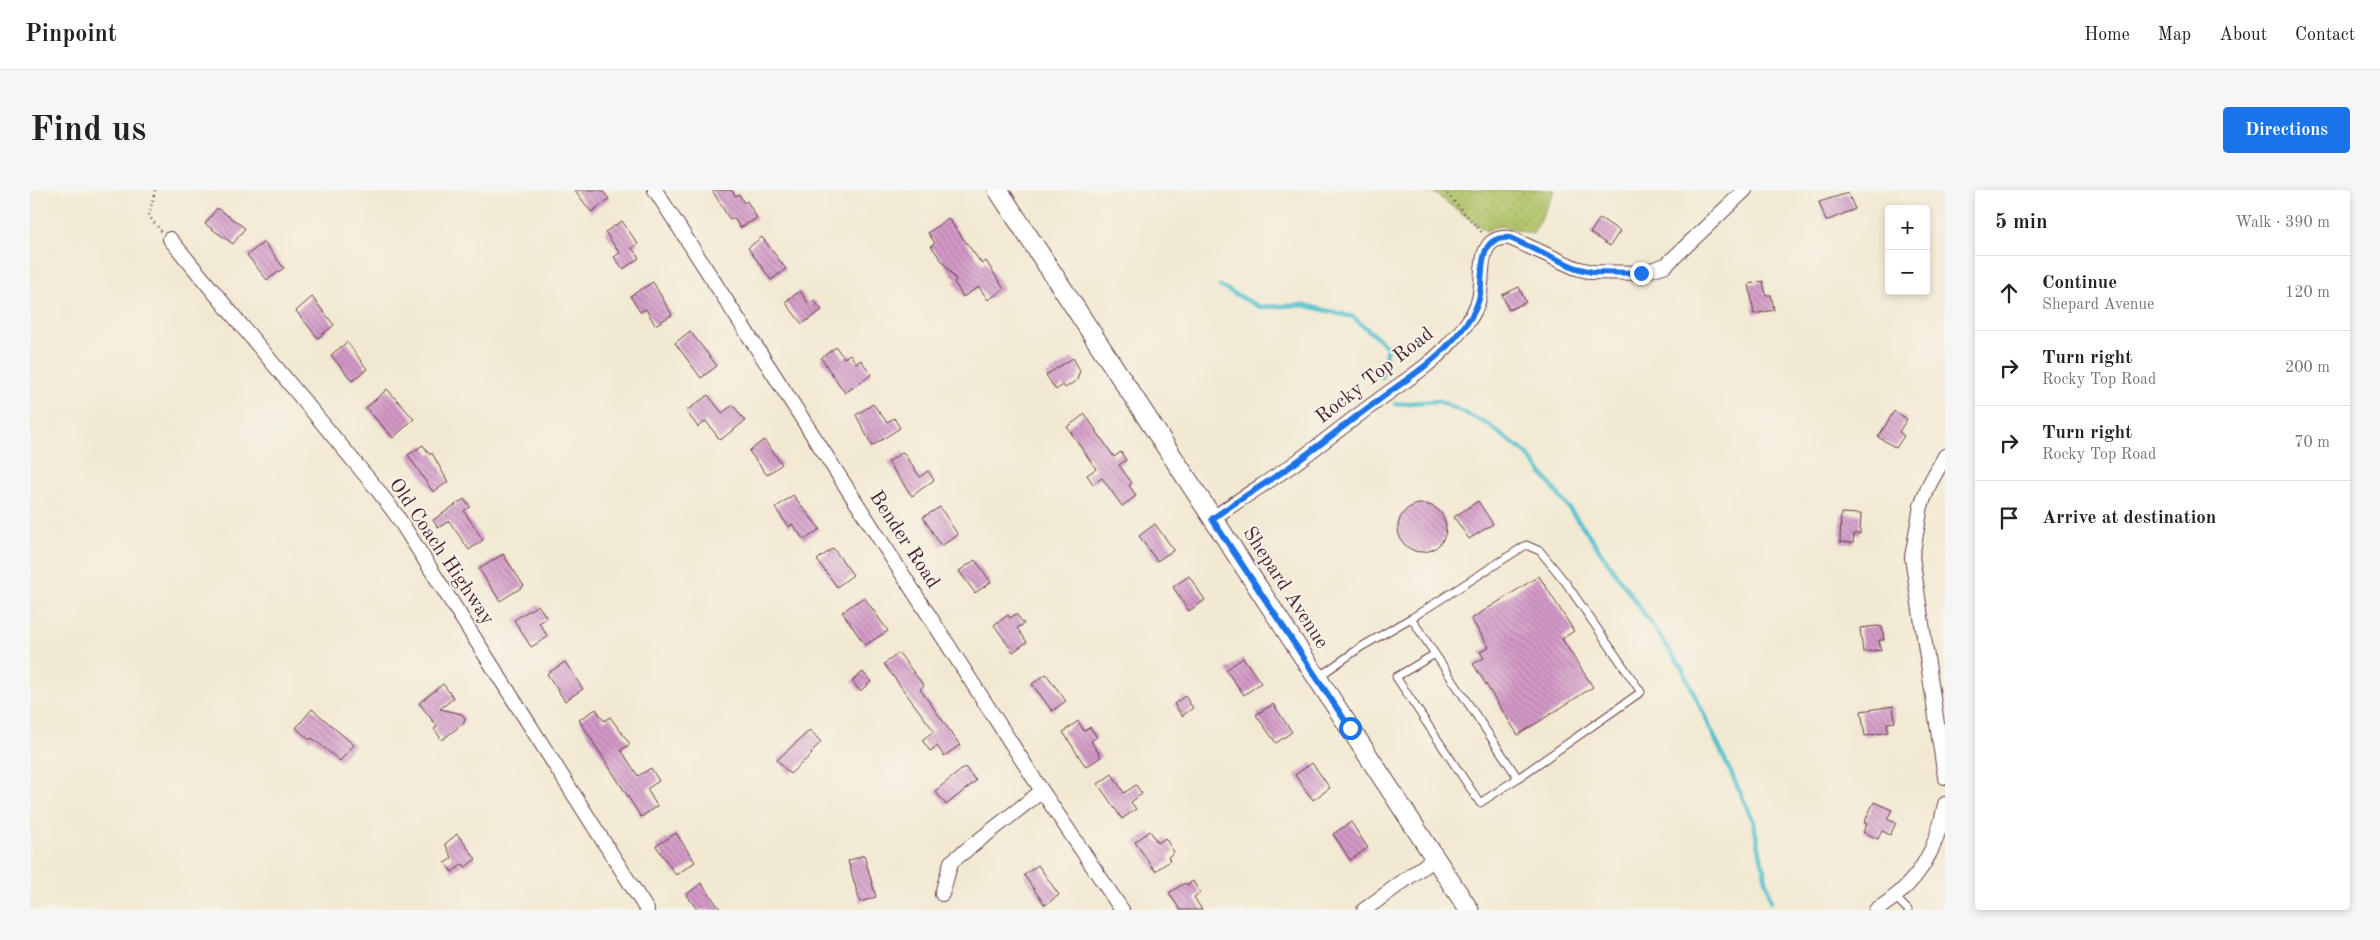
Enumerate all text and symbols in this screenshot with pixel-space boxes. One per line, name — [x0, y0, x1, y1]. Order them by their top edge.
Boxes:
text: Pinpoint — [25, 23, 117, 47]
text: Home — [2084, 26, 2130, 44]
text: Map — [2158, 26, 2191, 44]
text: About — [2219, 26, 2267, 44]
text: Contact — [2295, 26, 2355, 44]
button: Directions — [2223, 107, 2350, 153]
text: Find us — [30, 113, 146, 148]
map controls — [1885, 205, 1930, 295]
button: + — [1885, 205, 1930, 250]
text: 5 min — [1995, 212, 2048, 233]
text: Walk · 390 m — [2235, 215, 2330, 231]
button: − — [1885, 250, 1930, 295]
route end — [1630, 262, 1653, 285]
text: Continue — [2042, 274, 2117, 293]
icon: ahead — [1995, 279, 2023, 307]
text: 120 m — [2285, 285, 2330, 301]
text: Shepard Avenue — [2042, 297, 2154, 313]
street label: Rocky Top Road — [1313, 324, 1437, 428]
text: Turn right — [2042, 349, 2132, 368]
icon: right — [1995, 354, 2023, 382]
text: 200 m — [2285, 360, 2330, 376]
text: Rocky Top Road — [2042, 372, 2156, 388]
text: Turn right — [2042, 424, 2132, 443]
icon: right — [1995, 429, 2023, 457]
text: 70 m — [2294, 435, 2330, 451]
text: Rocky Top Road — [2042, 447, 2156, 463]
street label: Old Coach Highway — [385, 475, 498, 629]
street label: Bender Road — [865, 488, 943, 592]
icon: arrive — [1995, 504, 2023, 532]
text: Arrive at destination — [2042, 509, 2216, 528]
street label: Shepard Avenue — [1238, 524, 1332, 652]
route start — [1339, 717, 1362, 740]

